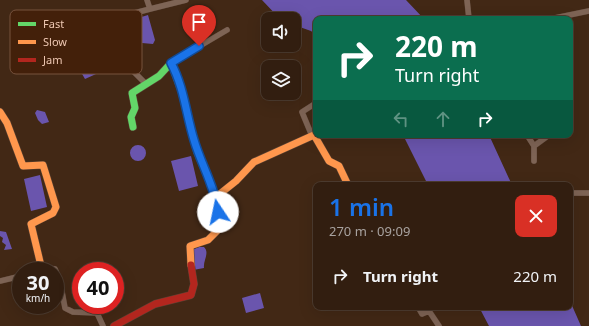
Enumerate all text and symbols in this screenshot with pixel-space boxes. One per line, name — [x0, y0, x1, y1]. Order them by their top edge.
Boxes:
pin — [182, 5, 216, 46]
legend — [10, 10, 142, 74]
icon: arrive — [188, 11, 210, 33]
map controls — [261, 12, 301, 100]
button: sound — [261, 12, 301, 52]
text: Fast — [43, 16, 64, 31]
text: 220 m — [395, 27, 478, 65]
icon: right — [329, 32, 381, 84]
text: Slow — [43, 34, 67, 49]
text: Jam — [42, 52, 62, 67]
button: layers — [261, 60, 301, 100]
text: Turn right — [395, 63, 479, 87]
icon: left — [390, 108, 412, 130]
icon: ahead — [432, 108, 454, 130]
icon: right — [474, 108, 496, 130]
text: 1 min — [329, 190, 394, 223]
position arrow — [197, 191, 239, 233]
button: close — [515, 195, 557, 237]
text: 270 m · 09:09 — [329, 222, 410, 240]
speed limit sign: 40 — [72, 262, 124, 314]
icon: right — [329, 265, 351, 287]
text: Turn right — [363, 266, 438, 286]
text: 220 m — [513, 266, 557, 286]
text: 30 — [27, 269, 49, 296]
text: km/h — [26, 291, 50, 305]

